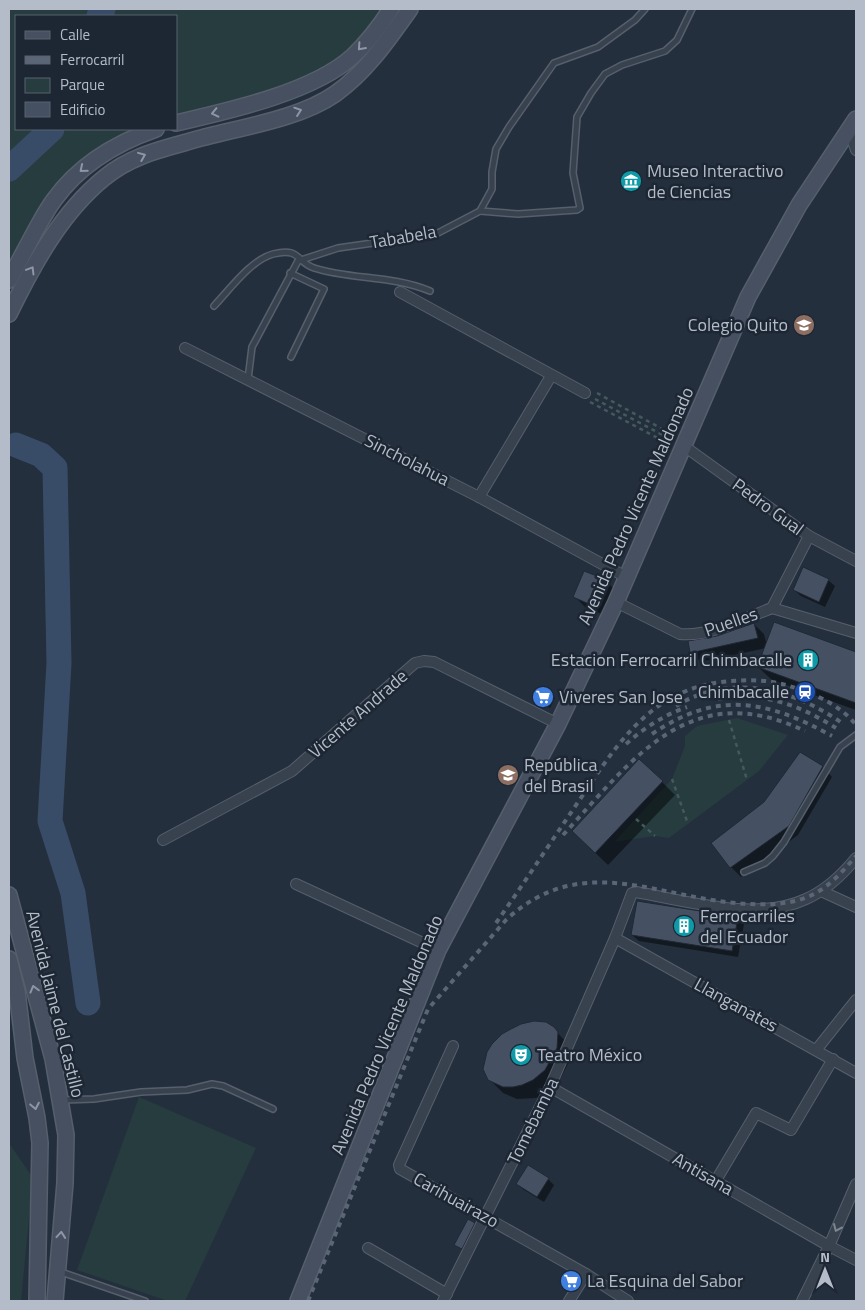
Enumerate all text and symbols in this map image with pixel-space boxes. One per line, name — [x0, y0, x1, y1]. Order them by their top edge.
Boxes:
legend — [15, 15, 178, 130]
text: Calle — [60, 23, 90, 46]
one-way arrow — [358, 41, 367, 50]
text: Ferrocarril — [60, 48, 125, 71]
text: Parque — [60, 73, 105, 96]
text: Edificio — [60, 98, 105, 121]
one-way arrow — [211, 107, 220, 118]
one-way arrow — [293, 107, 302, 117]
one-way arrow — [137, 151, 146, 162]
place label: Museo Interactivo de Ciencias — [647, 157, 783, 205]
one-way arrow — [80, 163, 89, 172]
museum icon: Museo Interactivo de Ciencias — [619, 169, 643, 193]
street label: Tababela — [368, 217, 438, 256]
one-way arrow — [25, 267, 35, 276]
place label: Colegio Quito — [688, 311, 788, 338]
school or university icon: Colegio Quito — [792, 313, 816, 337]
street label: Avenida Pedro Vicente Maldonado — [571, 382, 700, 629]
street label: Sincholahua — [360, 427, 454, 492]
street label: Pedro Gual — [727, 471, 810, 542]
street label: Puelles — [700, 600, 761, 643]
place label: Estacion Ferrocarril Chimbacalle — [551, 646, 792, 673]
building icon: Estacion Ferrocarril Chimbacalle — [796, 648, 820, 672]
street label: Vicente Andrade — [302, 663, 413, 764]
place label: Chimbacalle — [698, 678, 789, 705]
station icon: Chimbacalle — [793, 680, 817, 704]
place label: Viveres San Jose — [559, 683, 683, 710]
supermarket icon: Viveres San Jose — [531, 685, 555, 709]
place label: República del Brasil — [524, 751, 598, 799]
school or university icon: República del Brasil — [496, 763, 520, 787]
place label: Ferrocarriles del Ecuador — [700, 902, 795, 950]
street label: Avenida Jaime del Castillo — [19, 907, 92, 1100]
street label: Avenida Pedro Vicente Maldonado — [324, 911, 449, 1159]
building icon: Ferrocarriles del Ecuador — [672, 914, 696, 938]
street label: Llanganates — [689, 970, 783, 1039]
one-way arrow — [30, 985, 40, 994]
place label: Teatro México — [537, 1041, 642, 1068]
theatre icon: Teatro México — [509, 1043, 533, 1067]
street label: Tomebamba — [500, 1073, 565, 1169]
one-way arrow — [29, 1101, 39, 1110]
street label: Antisana — [668, 1145, 739, 1202]
street label: Carihuairazo — [409, 1165, 504, 1234]
one-way arrow — [832, 1223, 843, 1232]
one-way arrow — [55, 1231, 66, 1239]
north arrow — [800, 1245, 850, 1295]
text: N — [820, 1246, 830, 1267]
place label: La Esquina del Sabor — [587, 1267, 743, 1294]
supermarket icon: La Esquina del Sabor — [559, 1269, 583, 1293]

